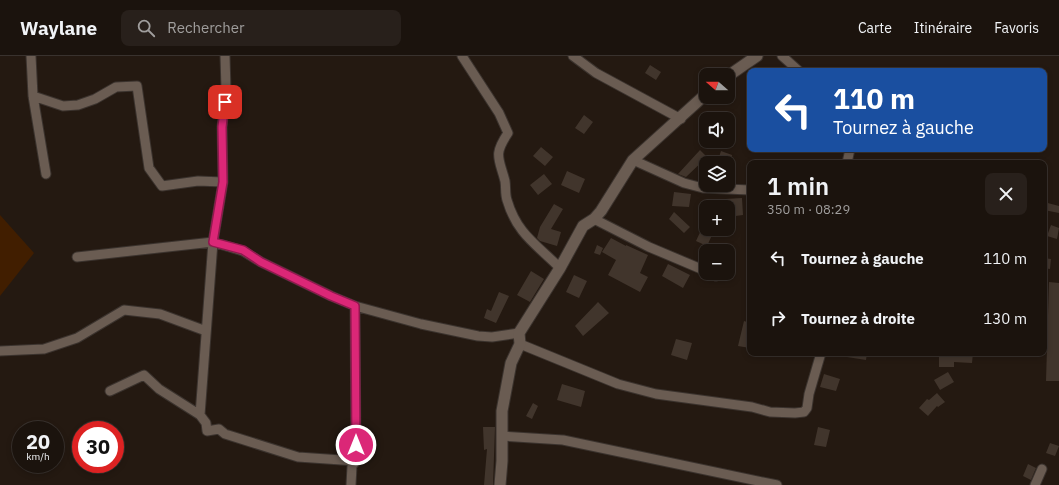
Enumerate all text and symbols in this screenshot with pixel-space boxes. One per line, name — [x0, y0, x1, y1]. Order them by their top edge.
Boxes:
search box — [121, 10, 401, 46]
text: Waylane — [20, 16, 97, 40]
icon: search — [135, 17, 157, 39]
text: Rechercher — [167, 18, 244, 37]
text: Carte — [858, 19, 892, 37]
text: Itinéraire — [914, 19, 972, 37]
text: Favoris — [994, 19, 1039, 37]
north arrow — [699, 68, 735, 104]
map controls — [699, 68, 735, 280]
text: 110 m — [833, 80, 915, 117]
icon: left — [767, 84, 819, 136]
pin — [208, 85, 242, 119]
icon: arrive — [214, 91, 236, 113]
button: sound — [699, 112, 735, 148]
text: Tournez à gauche — [833, 116, 974, 139]
button: layers — [699, 156, 735, 192]
text: 1 min — [767, 170, 829, 202]
button: close — [985, 173, 1027, 215]
button: + — [699, 200, 735, 236]
text: 350 m · 08:29 — [767, 201, 850, 218]
button: − — [699, 244, 735, 280]
icon: left — [767, 247, 789, 269]
text: Tournez à gauche — [801, 249, 924, 268]
text: 110 m — [983, 249, 1027, 268]
icon: right — [767, 307, 789, 329]
text: Tournez à droite — [801, 309, 915, 328]
text: 130 m — [983, 309, 1027, 328]
speed limit sign: 30 — [72, 421, 124, 473]
position arrow — [335, 424, 377, 466]
text: 20 — [26, 428, 50, 455]
text: km/h — [26, 450, 50, 463]

